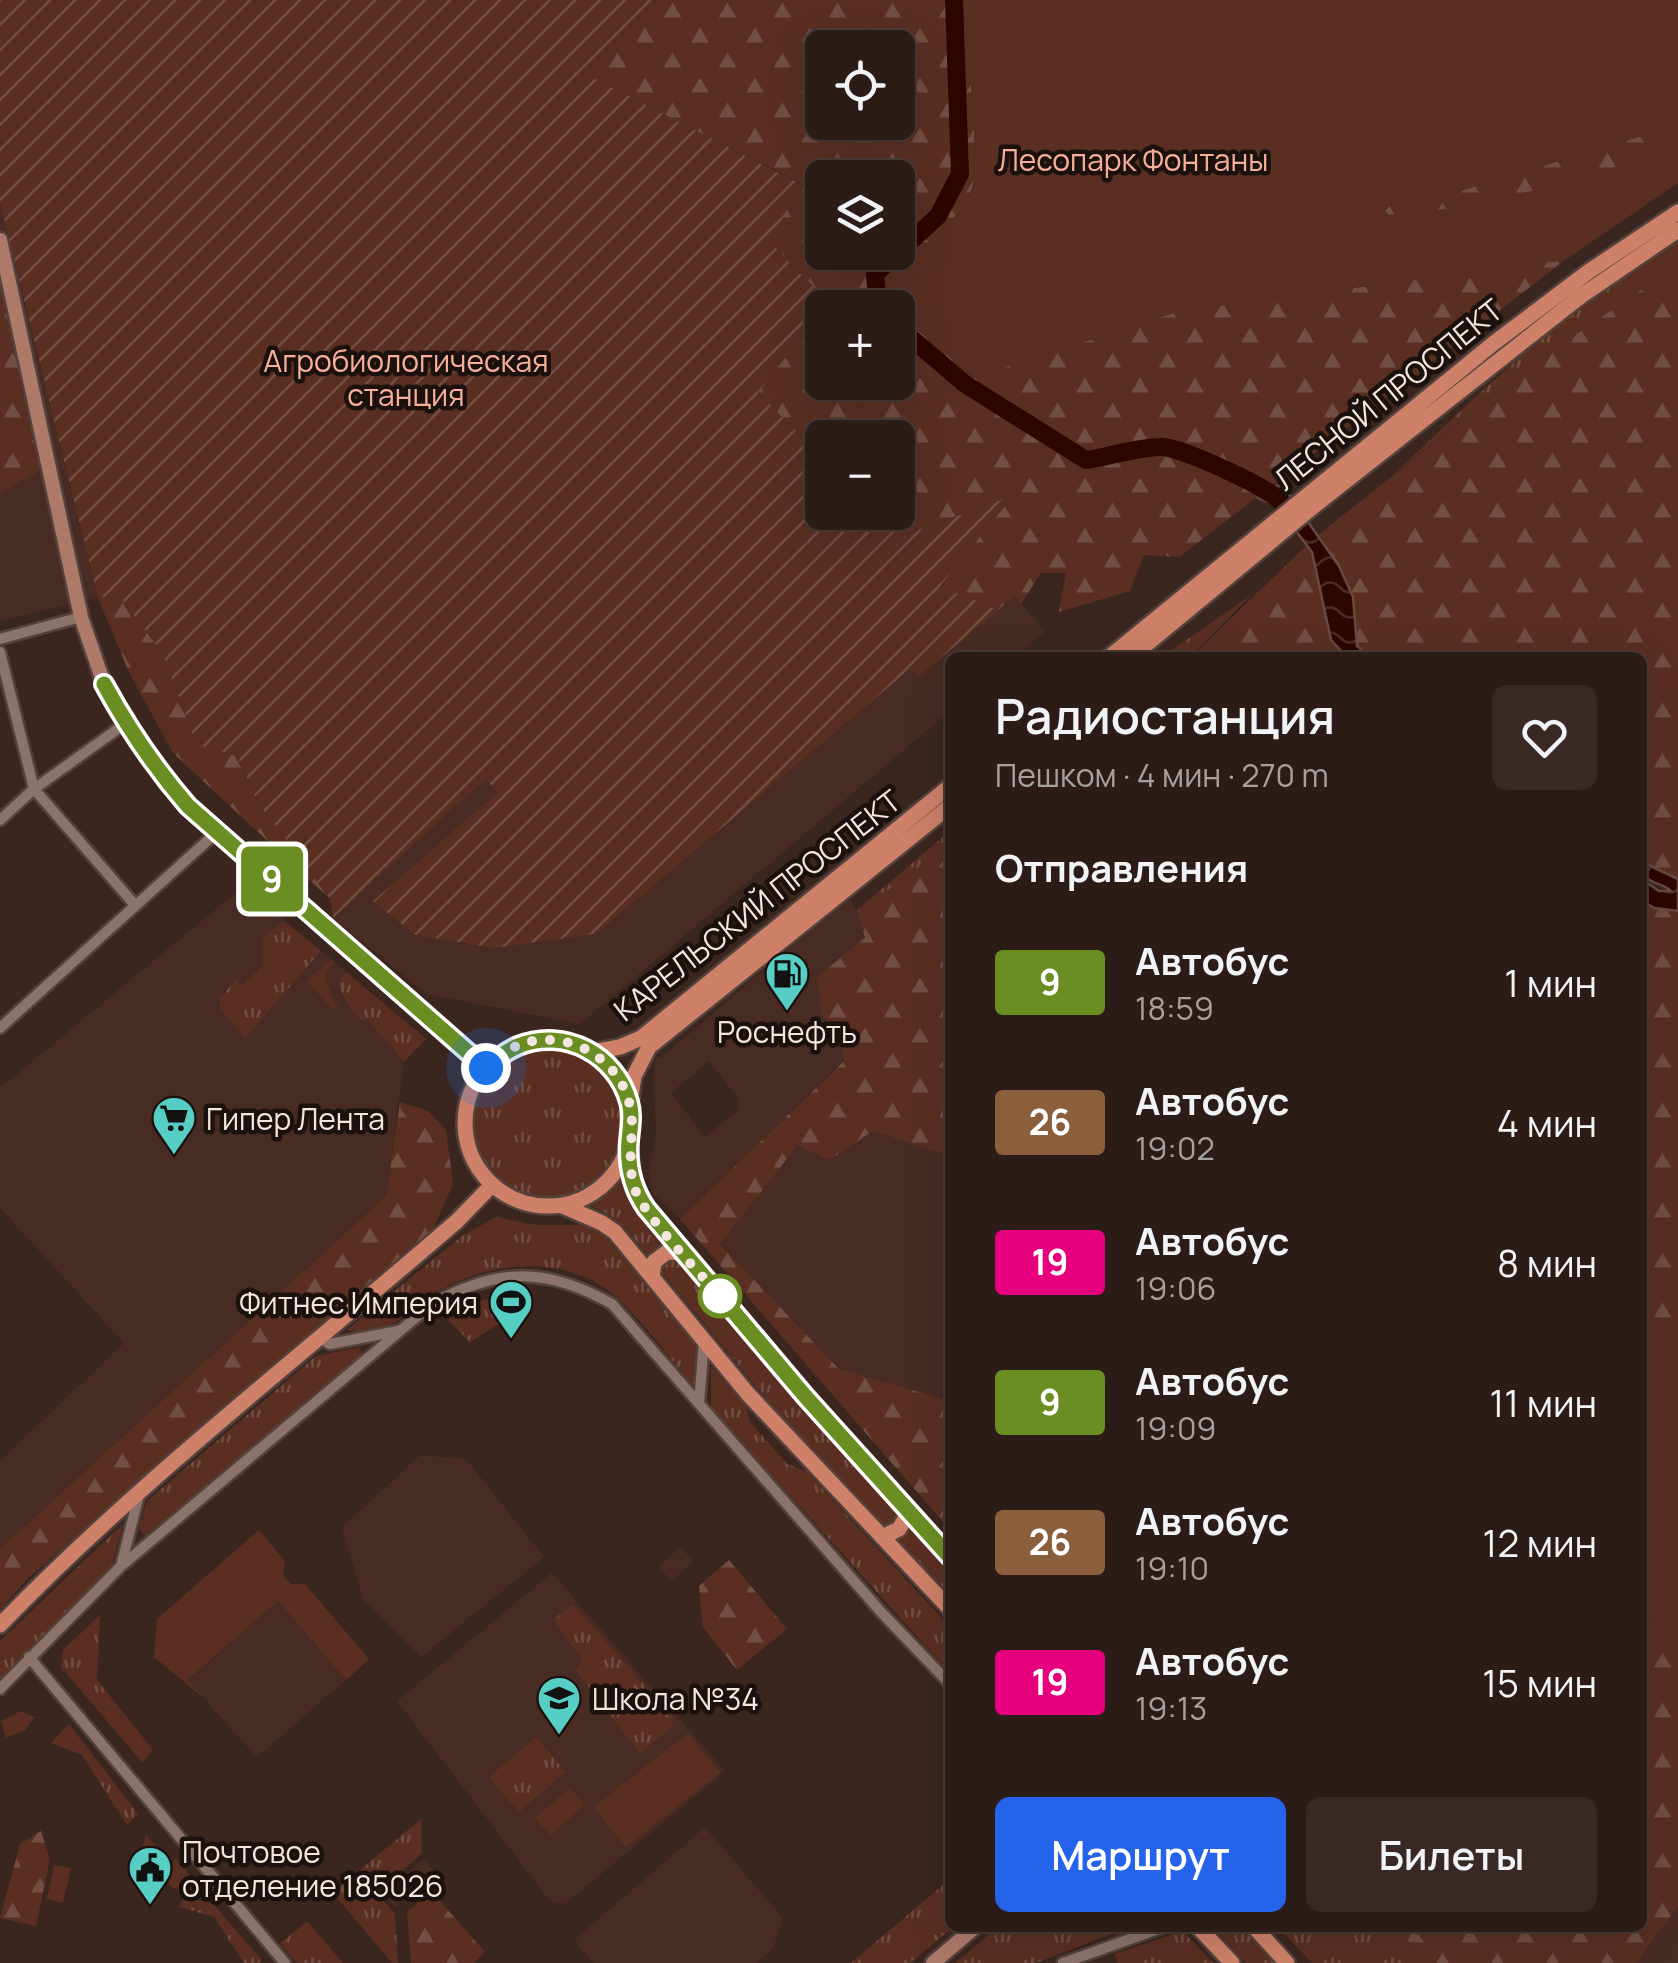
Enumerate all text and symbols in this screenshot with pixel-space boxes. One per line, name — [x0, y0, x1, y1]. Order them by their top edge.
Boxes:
map controls — [805, 30, 915, 530]
button: locate — [805, 30, 915, 140]
park label: Лесопарк Фонтаны — [998, 139, 1268, 180]
button: layers — [805, 160, 915, 270]
street label: ЛЕСНОЙ ПРОСПЕКТ — [1265, 289, 1511, 499]
button: + — [805, 290, 915, 400]
park label: Агробиологическая станция — [263, 340, 549, 415]
button: − — [805, 420, 915, 530]
text: Радиостанция — [995, 683, 1335, 748]
button: heart — [1492, 685, 1597, 790]
text: Пешком · 4 мин · 270 m — [995, 753, 1329, 797]
street label: КАРЕЛЬСКИЙ ПРОСПЕКТ — [605, 780, 909, 1030]
text: Отправления — [995, 841, 1248, 893]
line badge: 9 — [240, 846, 304, 912]
text: 9 — [261, 855, 283, 903]
text: Автобус — [1135, 934, 1289, 986]
fuel station icon: Роснефть — [764, 951, 810, 1012]
text: 1 мин — [1504, 956, 1597, 1008]
text: 9 — [1039, 958, 1061, 1006]
text: 18:59 — [1135, 986, 1214, 1030]
place label: Роснефть — [717, 1011, 857, 1052]
your location — [461, 1043, 511, 1093]
text: Автобус — [1135, 1074, 1289, 1126]
supermarket icon: Гипер Лента — [151, 1095, 197, 1156]
text: 4 мин — [1497, 1096, 1597, 1148]
place label: Гипер Лента — [206, 1098, 385, 1139]
text: 26 — [1029, 1098, 1071, 1146]
text: 19:02 — [1135, 1126, 1215, 1170]
text: Автобус — [1135, 1214, 1289, 1266]
text: 8 мин — [1497, 1236, 1597, 1288]
text: 19 — [1031, 1238, 1069, 1286]
text: 19:06 — [1135, 1266, 1216, 1310]
unlabelled marker — [699, 1275, 741, 1317]
sports icon: Фитнес Империя — [488, 1279, 534, 1340]
place label: Фитнес Империя — [239, 1282, 478, 1323]
text: Автобус — [1135, 1354, 1289, 1406]
text: 11 мин — [1489, 1376, 1597, 1428]
text: 9 — [1039, 1378, 1061, 1426]
text: 19:09 — [1135, 1406, 1216, 1450]
text: Автобус — [1135, 1494, 1289, 1546]
text: 12 мин — [1483, 1516, 1597, 1568]
text: 26 — [1029, 1518, 1071, 1566]
text: 19:10 — [1135, 1546, 1209, 1590]
text: Автобус — [1135, 1634, 1289, 1686]
text: 15 мин — [1482, 1656, 1597, 1708]
text: 19 — [1031, 1658, 1069, 1706]
school or university icon: Школа №34 — [536, 1675, 582, 1736]
place label: Школа №34 — [592, 1678, 759, 1719]
text: 19:13 — [1135, 1686, 1207, 1730]
button: Маршрут — [995, 1797, 1286, 1912]
button: Билеты — [1306, 1797, 1597, 1912]
place label: Почтовое отделение 185026 — [182, 1831, 443, 1906]
public building icon: Почтовое отделение 185026 — [127, 1845, 173, 1906]

